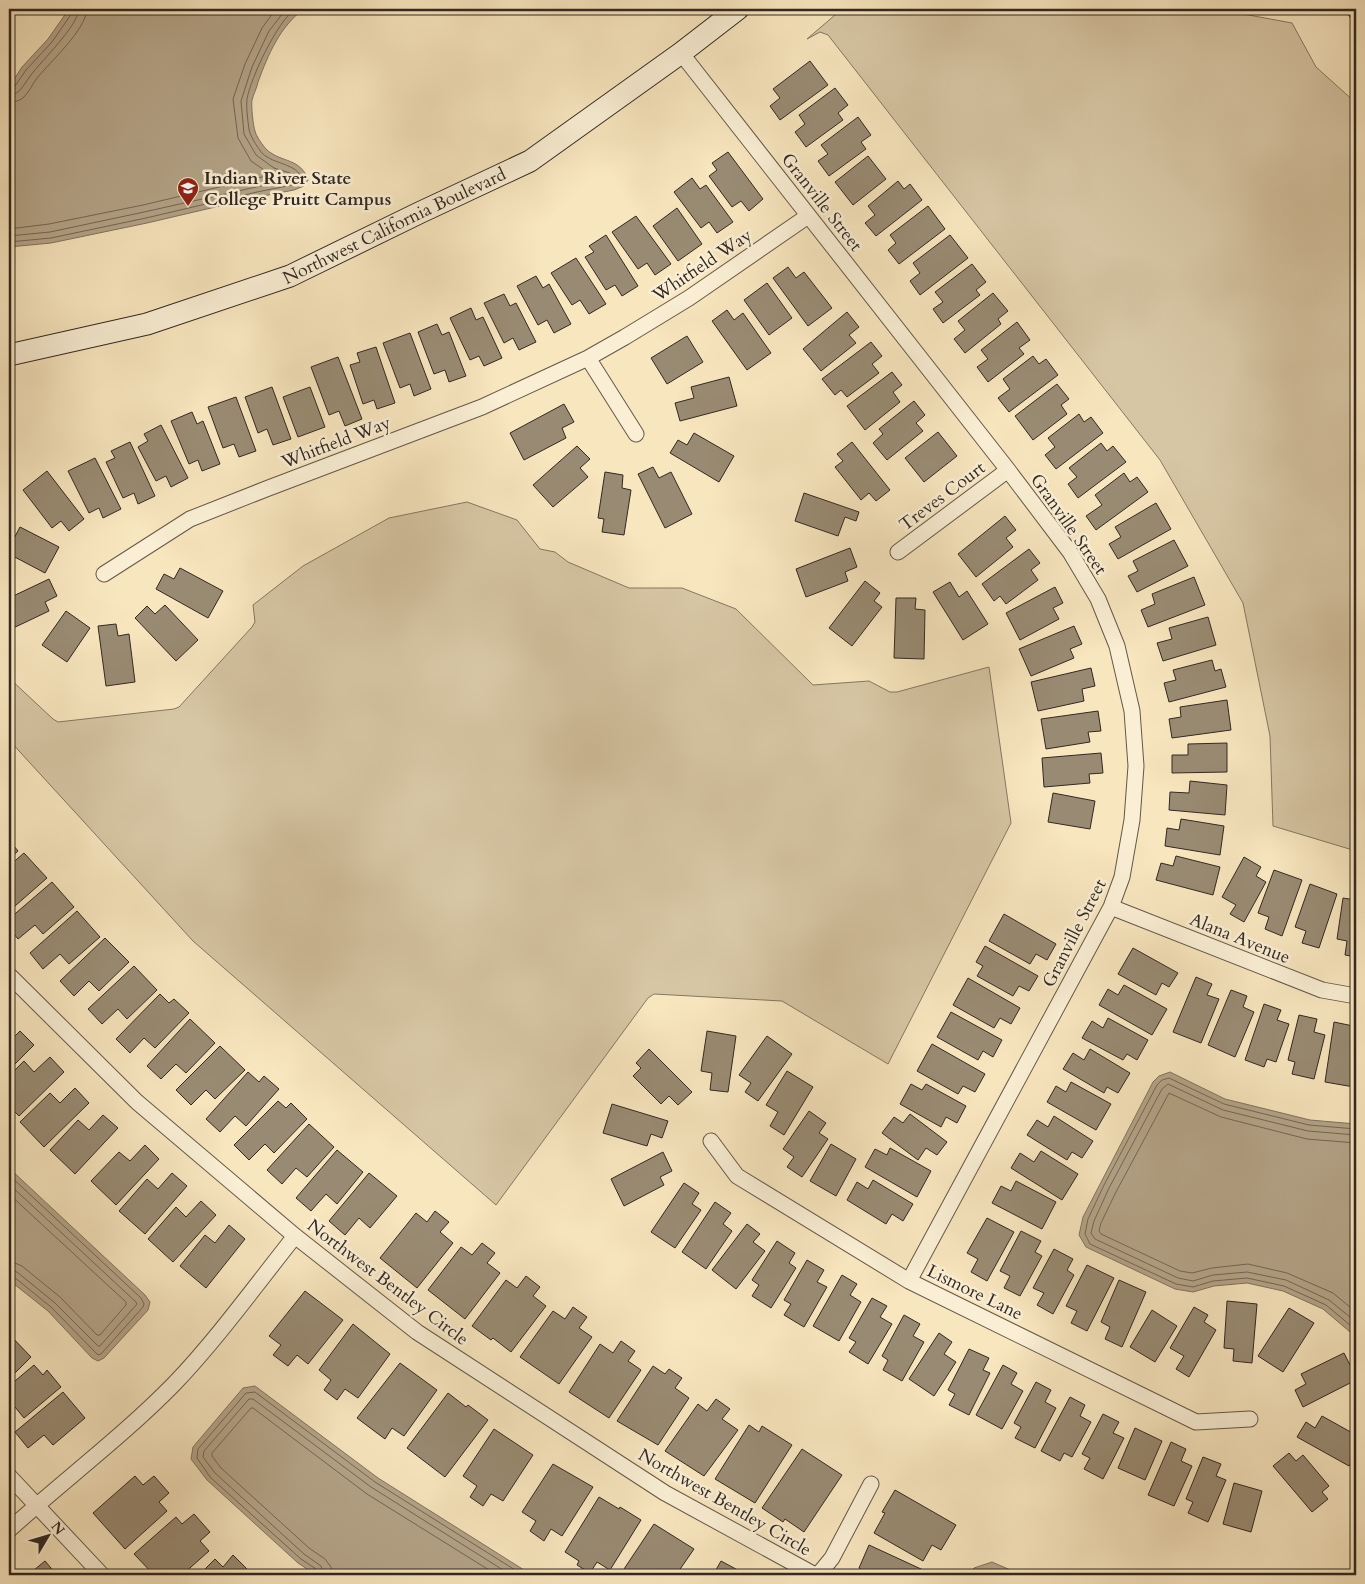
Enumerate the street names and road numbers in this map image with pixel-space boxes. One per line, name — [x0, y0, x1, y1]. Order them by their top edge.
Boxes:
street label: Granville Street — [775, 148, 868, 257]
street label: Northwest California Boulevard — [279, 162, 511, 291]
street label: Whitfield Way — [647, 223, 757, 308]
street label: Whitfield Way — [277, 410, 395, 475]
street label: Treves Court — [894, 456, 991, 537]
street label: Granville Street — [1024, 469, 1113, 580]
street label: Granville Street — [1036, 875, 1113, 992]
street label: Alana Avenue — [1186, 907, 1294, 970]
street label: Northwest Bentley Circle — [302, 1213, 474, 1351]
street label: Lismore Lane — [923, 1259, 1027, 1326]
street label: Northwest Bentley Circle — [634, 1443, 816, 1562]

